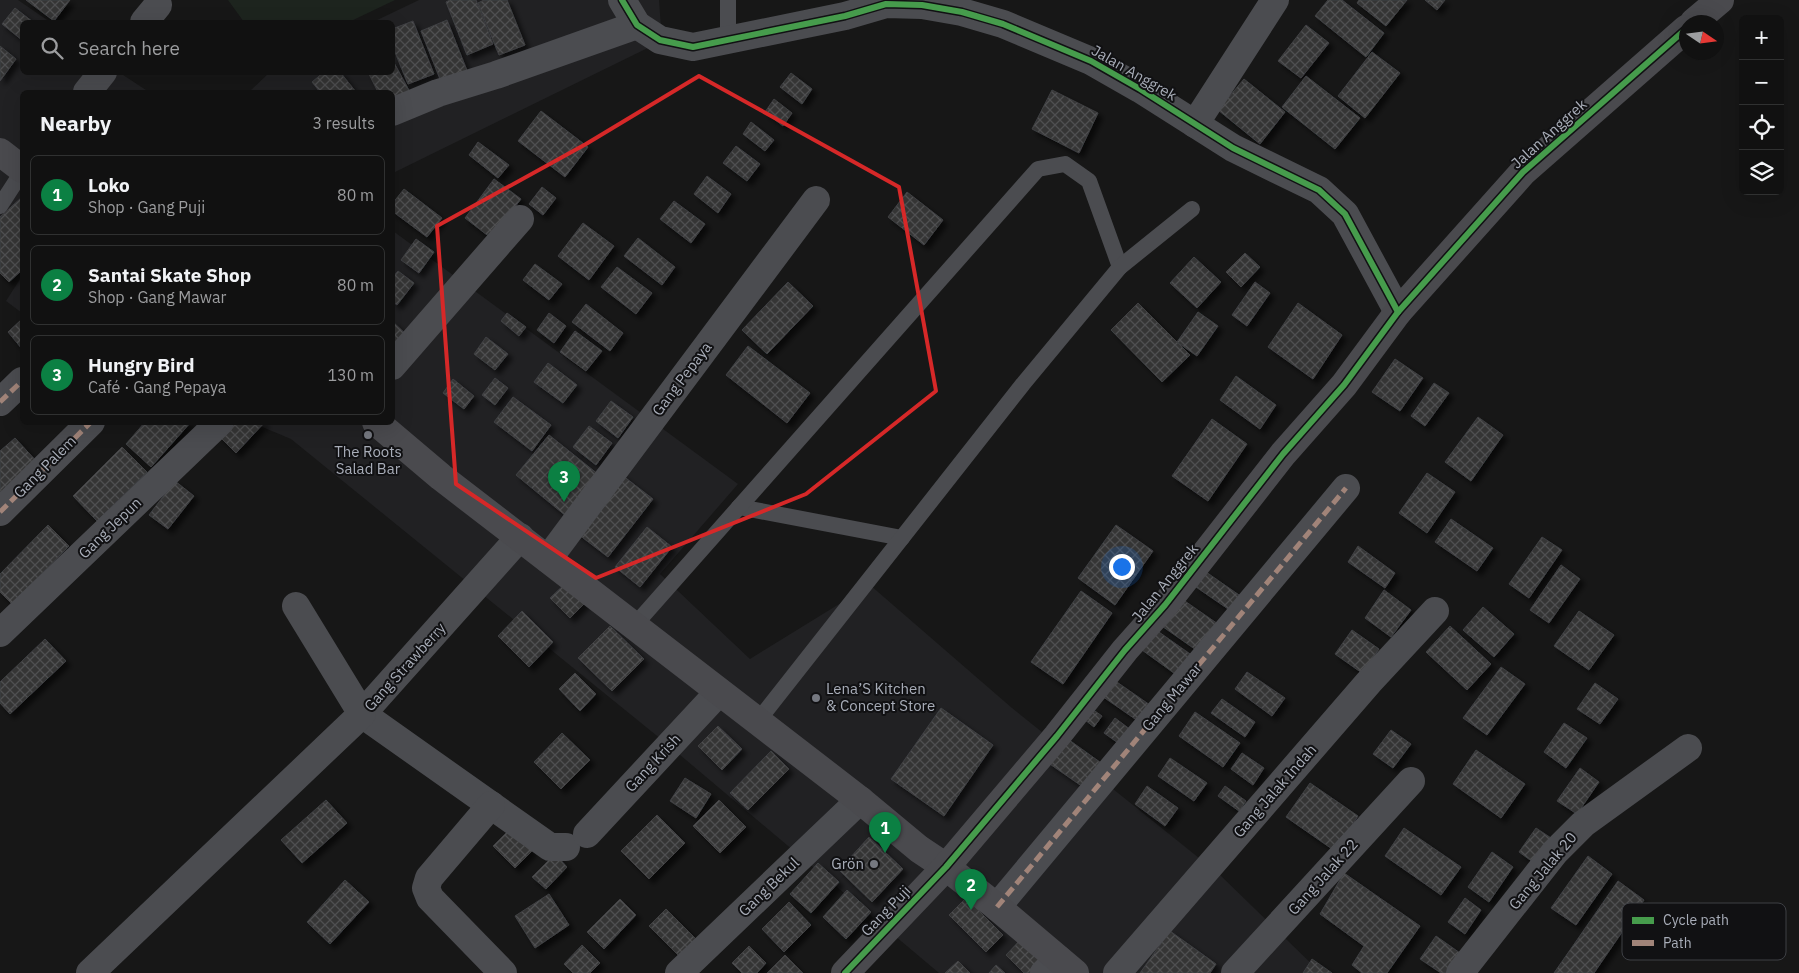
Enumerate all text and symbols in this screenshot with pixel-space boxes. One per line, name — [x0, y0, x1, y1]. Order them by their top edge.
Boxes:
north arrow — [1679, 15, 1724, 60]
map controls — [1739, 15, 1784, 195]
button: + — [1739, 15, 1784, 60]
search box — [20, 20, 395, 75]
icon: search — [38, 34, 66, 62]
text: Search here — [78, 36, 180, 60]
street label: Jalan Anggrek — [1088, 40, 1180, 105]
button: − — [1739, 60, 1784, 105]
street label: Jalan Anggrek — [1507, 95, 1591, 173]
button: locate — [1739, 105, 1784, 150]
text: Nearby — [40, 109, 111, 137]
text: 3 results — [312, 113, 375, 133]
button: layers — [1739, 150, 1784, 195]
text: Loko — [88, 173, 130, 197]
text: 1 — [52, 185, 62, 205]
text: 80 m — [337, 185, 374, 205]
text: Shop · Gang Puji — [88, 197, 205, 217]
text: Santai Skate Shop — [88, 263, 251, 287]
text: 2 — [52, 275, 62, 295]
text: 80 m — [337, 275, 374, 295]
text: Shop · Gang Mawar — [88, 287, 226, 307]
street label: Gang Pepaya — [648, 338, 715, 419]
text: Hungry Bird — [88, 353, 195, 377]
text: 3 — [52, 365, 62, 385]
text: 130 m — [327, 365, 374, 385]
text: Café · Gang Pepaya — [88, 377, 226, 397]
marker: The Roots Salad Bar — [362, 429, 374, 441]
street label: Gang Palem — [9, 431, 80, 502]
place label: The Roots Salad Bar — [334, 442, 402, 478]
pin: 3 — [548, 461, 580, 502]
street label: Gang Jepun — [74, 493, 145, 562]
street label: Jalan Anggrek — [1127, 540, 1202, 626]
your location — [1109, 554, 1135, 580]
street label: Gang Strawberry — [360, 618, 450, 715]
street label: Gang Mawar — [1138, 658, 1206, 735]
place label: Lena’S Kitchen & Concept Store — [826, 679, 935, 715]
marker: Lena’S Kitchen & Concept Store — [810, 692, 822, 704]
street label: Gang Krish — [621, 730, 684, 796]
street label: Gang Jalak Indah — [1229, 740, 1320, 841]
pin: 1 — [869, 812, 901, 853]
street label: Gang Jalak 20 — [1505, 828, 1581, 913]
street label: Gang Jalak 22 — [1284, 835, 1362, 919]
street label: Gang Bekul — [734, 853, 803, 920]
place label: Grön — [831, 854, 864, 873]
marker: Grön — [868, 858, 880, 870]
pin: 2 — [955, 869, 987, 910]
street label: Gang Puji — [857, 881, 915, 940]
legend — [1622, 903, 1786, 960]
text: Cycle path — [1663, 911, 1729, 929]
text: Path — [1663, 934, 1692, 952]

